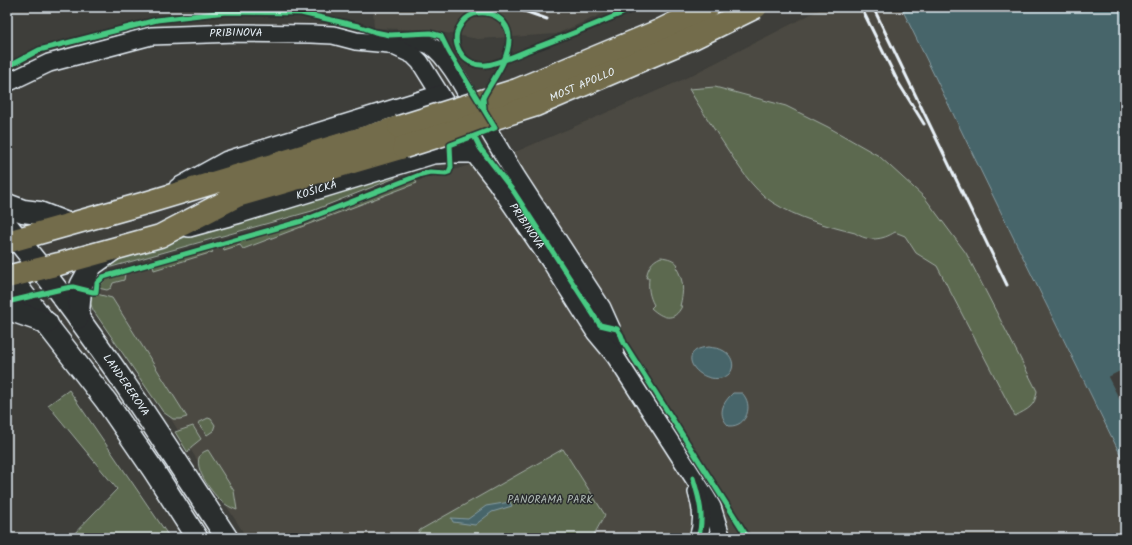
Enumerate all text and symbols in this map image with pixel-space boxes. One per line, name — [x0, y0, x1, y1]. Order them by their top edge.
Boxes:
street label: PRIBINOVA — [209, 24, 263, 43]
street label: MOST APOLLO — [547, 63, 618, 107]
street label: KOŠICKÁ — [294, 176, 340, 205]
street label: PRIBINOVA — [504, 199, 549, 254]
street label: LANDEREROVA — [98, 350, 154, 421]
park label: PANORAMA PARK — [507, 491, 593, 509]

